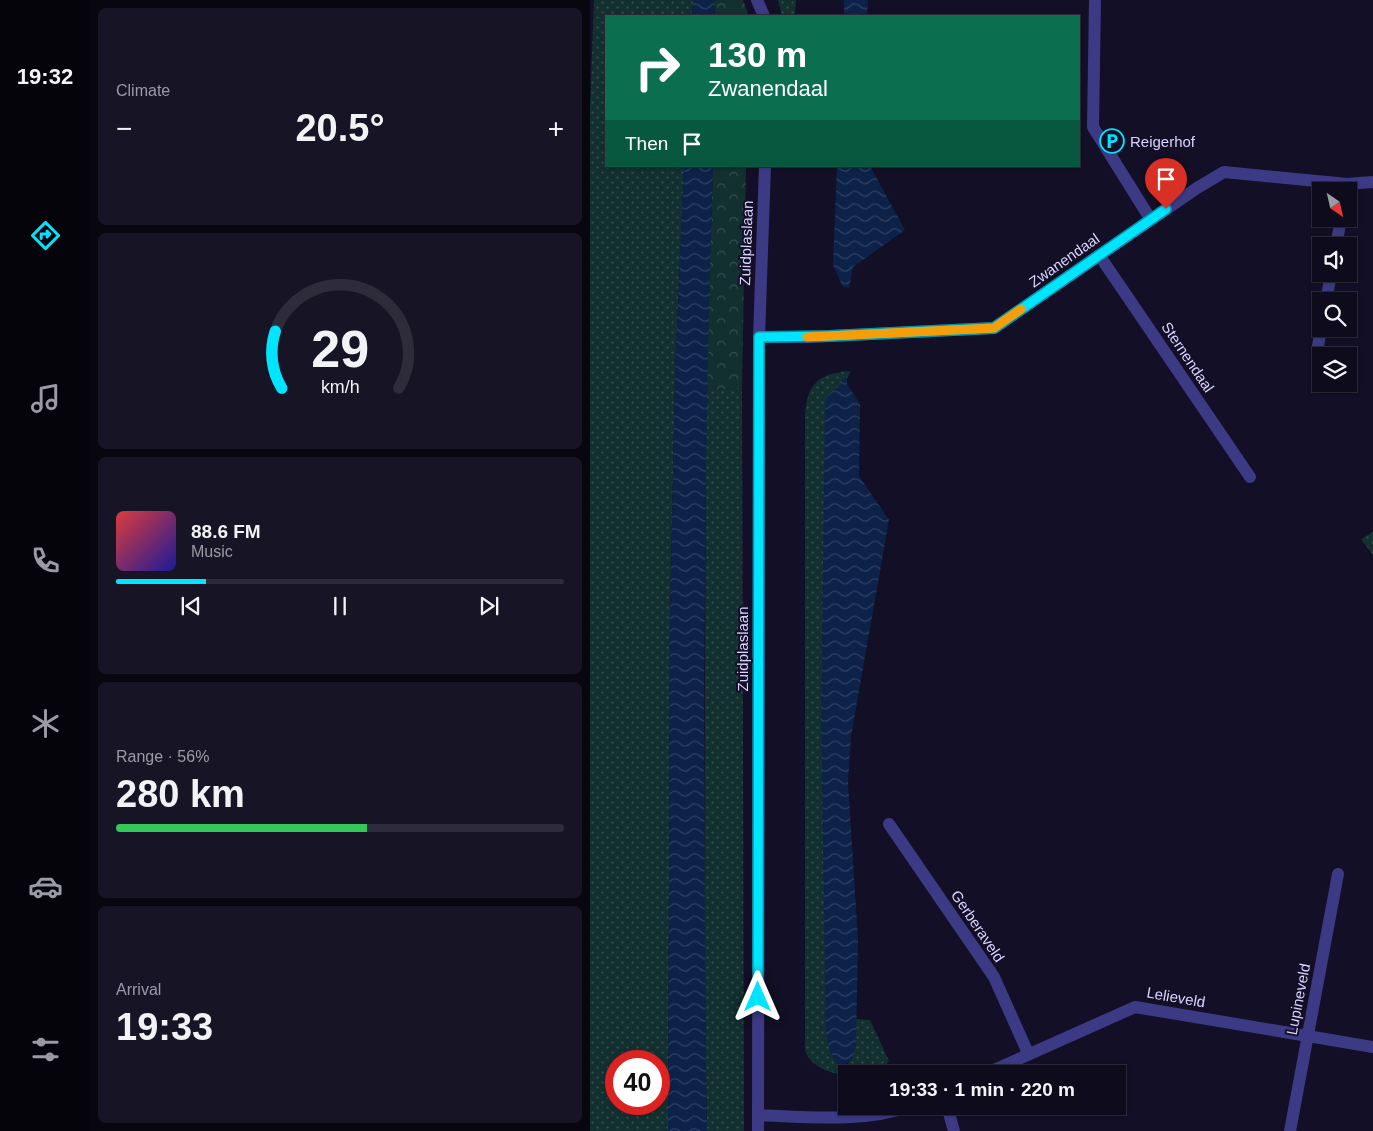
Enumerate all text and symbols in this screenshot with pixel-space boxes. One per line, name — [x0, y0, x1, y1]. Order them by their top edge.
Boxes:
icon: right — [625, 35, 690, 100]
text: 130 m — [708, 35, 807, 74]
text: 19:32 — [17, 64, 73, 89]
text: Zwanendaal — [708, 76, 828, 101]
text: Climate — [116, 82, 170, 99]
text: 20.5° — [295, 107, 385, 149]
text: − — [116, 113, 132, 144]
text: + — [548, 113, 564, 144]
parking icon: Reigerhof — [1099, 128, 1125, 154]
icon: arrive — [678, 130, 706, 158]
text: Then — [625, 133, 668, 154]
place label: Reigerhof — [1130, 133, 1196, 150]
pin — [1145, 158, 1187, 209]
icon: arrive — [1152, 165, 1180, 193]
north arrow — [1312, 182, 1358, 228]
map controls — [1312, 182, 1357, 392]
street label: Zuidplaslaan — [736, 200, 756, 286]
icon: directions — [28, 218, 63, 253]
street label: Zwanendaal — [1026, 230, 1102, 290]
button: sound — [1312, 237, 1357, 282]
button: search — [1312, 292, 1357, 337]
street label: Sternendaal — [1158, 319, 1218, 395]
text: 29 — [311, 320, 369, 378]
button: layers — [1312, 347, 1357, 392]
text: km/h — [321, 377, 359, 397]
icon: music — [28, 381, 63, 416]
text: 88.6 FM — [191, 521, 261, 542]
icon: phone — [28, 543, 63, 578]
text: Music — [191, 543, 233, 560]
icon: previous — [177, 592, 205, 620]
icon: pause — [326, 592, 354, 620]
icon: next — [475, 592, 503, 620]
street label: Zuidplaslaan — [734, 606, 751, 692]
icon: climate — [28, 706, 63, 741]
text: Range · 56% — [116, 748, 209, 765]
text: 280 km — [116, 773, 245, 815]
icon: car — [28, 869, 63, 904]
street label: Gerberaveld — [948, 887, 1008, 965]
street label: Lupineveld — [1283, 962, 1313, 1036]
position arrow — [731, 970, 783, 1022]
text: Arrival — [116, 981, 161, 998]
street label: Lelieveld — [1145, 983, 1207, 1011]
text: 19:33 — [116, 1006, 213, 1048]
icon: filters — [28, 1032, 63, 1067]
speed limit sign: 40 — [605, 1050, 670, 1115]
text: 19:33 · 1 min · 220 m — [889, 1079, 1075, 1100]

